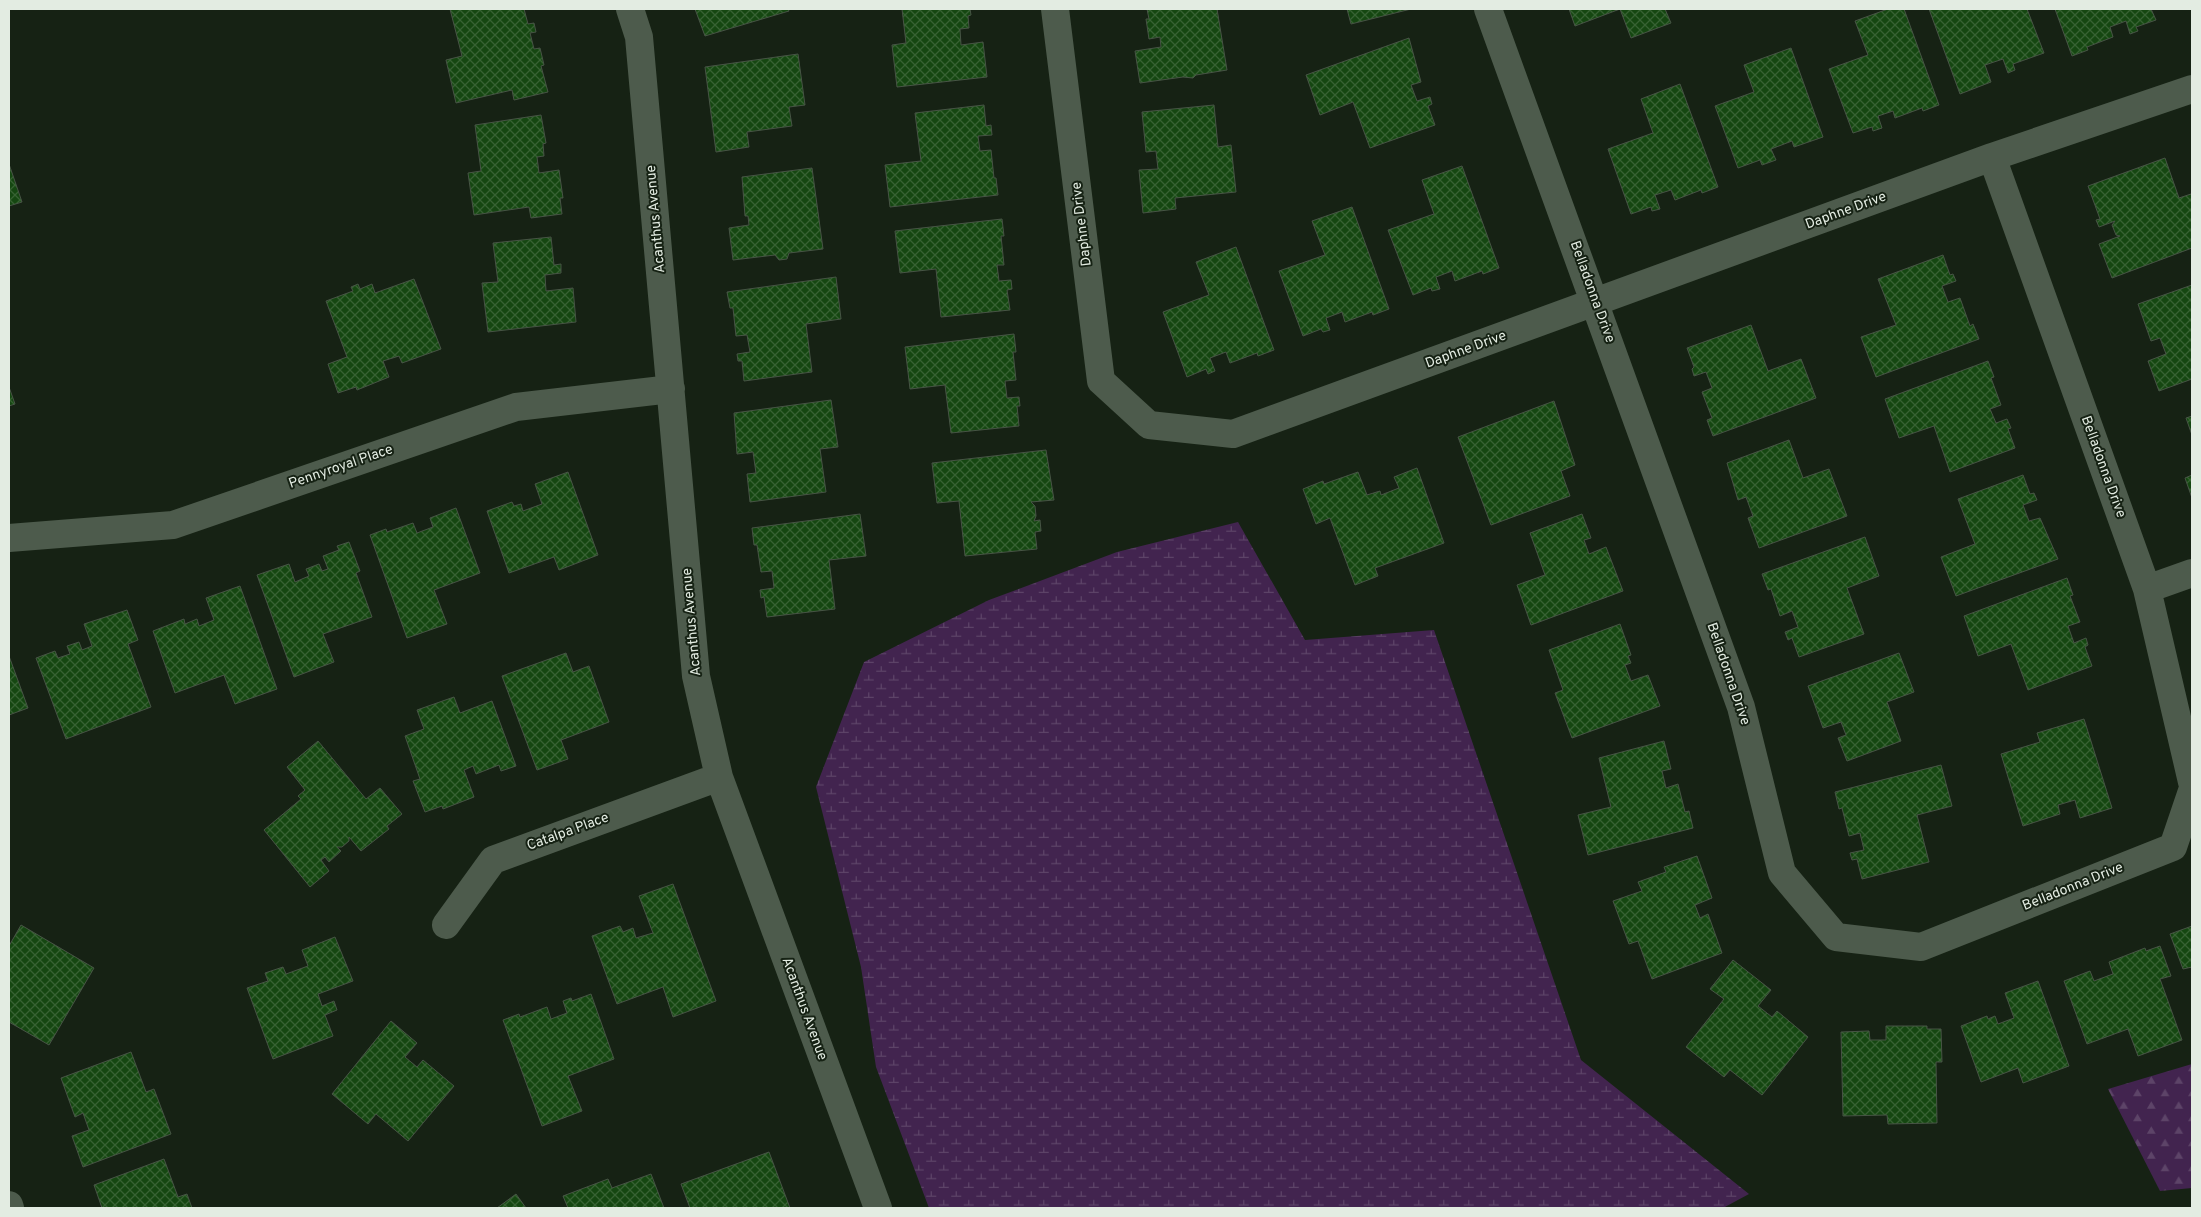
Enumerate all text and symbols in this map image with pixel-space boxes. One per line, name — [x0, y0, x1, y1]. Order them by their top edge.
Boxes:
street label: Acanthus Avenue — [643, 164, 669, 274]
street label: Daphne Drive — [1068, 181, 1096, 267]
street label: Daphne Drive — [1803, 188, 1889, 234]
street label: Belladonna Drive — [1566, 239, 1618, 345]
street label: Daphne Drive — [1423, 327, 1509, 373]
street label: Belladonna Drive — [2077, 414, 2129, 520]
street label: Pennyroyal Place — [287, 441, 395, 493]
street label: Acanthus Avenue — [679, 567, 705, 677]
street label: Belladonna Drive — [1703, 621, 1753, 727]
street label: Catalpa Place — [525, 809, 611, 855]
street label: Belladonna Drive — [2020, 859, 2126, 915]
street label: Acanthus Avenue — [777, 955, 831, 1063]

